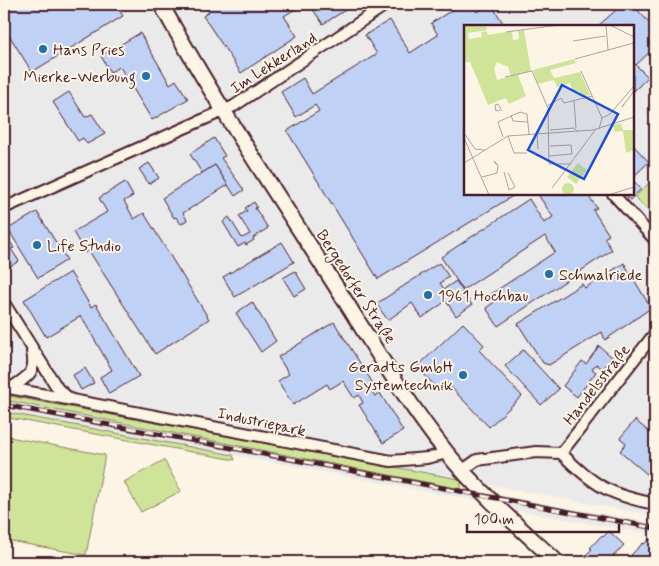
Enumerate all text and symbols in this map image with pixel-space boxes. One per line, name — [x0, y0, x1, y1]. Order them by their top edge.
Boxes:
inset map — [464, 25, 634, 195]
street label: Im Lekkerland — [227, 28, 321, 99]
place label: Hans Pries — [53, 40, 125, 61]
marker: Hans Pries — [37, 43, 49, 55]
place label: Mierke-Werbung — [23, 67, 136, 89]
marker: Mierke-Werbung — [140, 70, 152, 82]
street label: Bergedorfer Straße — [310, 226, 401, 349]
place label: Life Studio — [47, 236, 121, 257]
marker: Life Studio — [31, 239, 43, 251]
place label: Schmalriede — [559, 265, 642, 286]
marker: Schmalriede — [543, 268, 555, 280]
place label: 1961 Hochbau — [438, 286, 528, 307]
marker: 1961 Hochbau — [422, 289, 434, 301]
street label: Handelsstraße — [559, 340, 635, 430]
place label: Geradts GmbH Systemtechnik — [348, 357, 454, 396]
marker: Geradts GmbH Systemtechnik — [457, 369, 469, 381]
street label: Industriepark — [216, 403, 308, 442]
scale bar — [467, 501, 619, 533]
text: 100 m — [474, 510, 514, 530]

